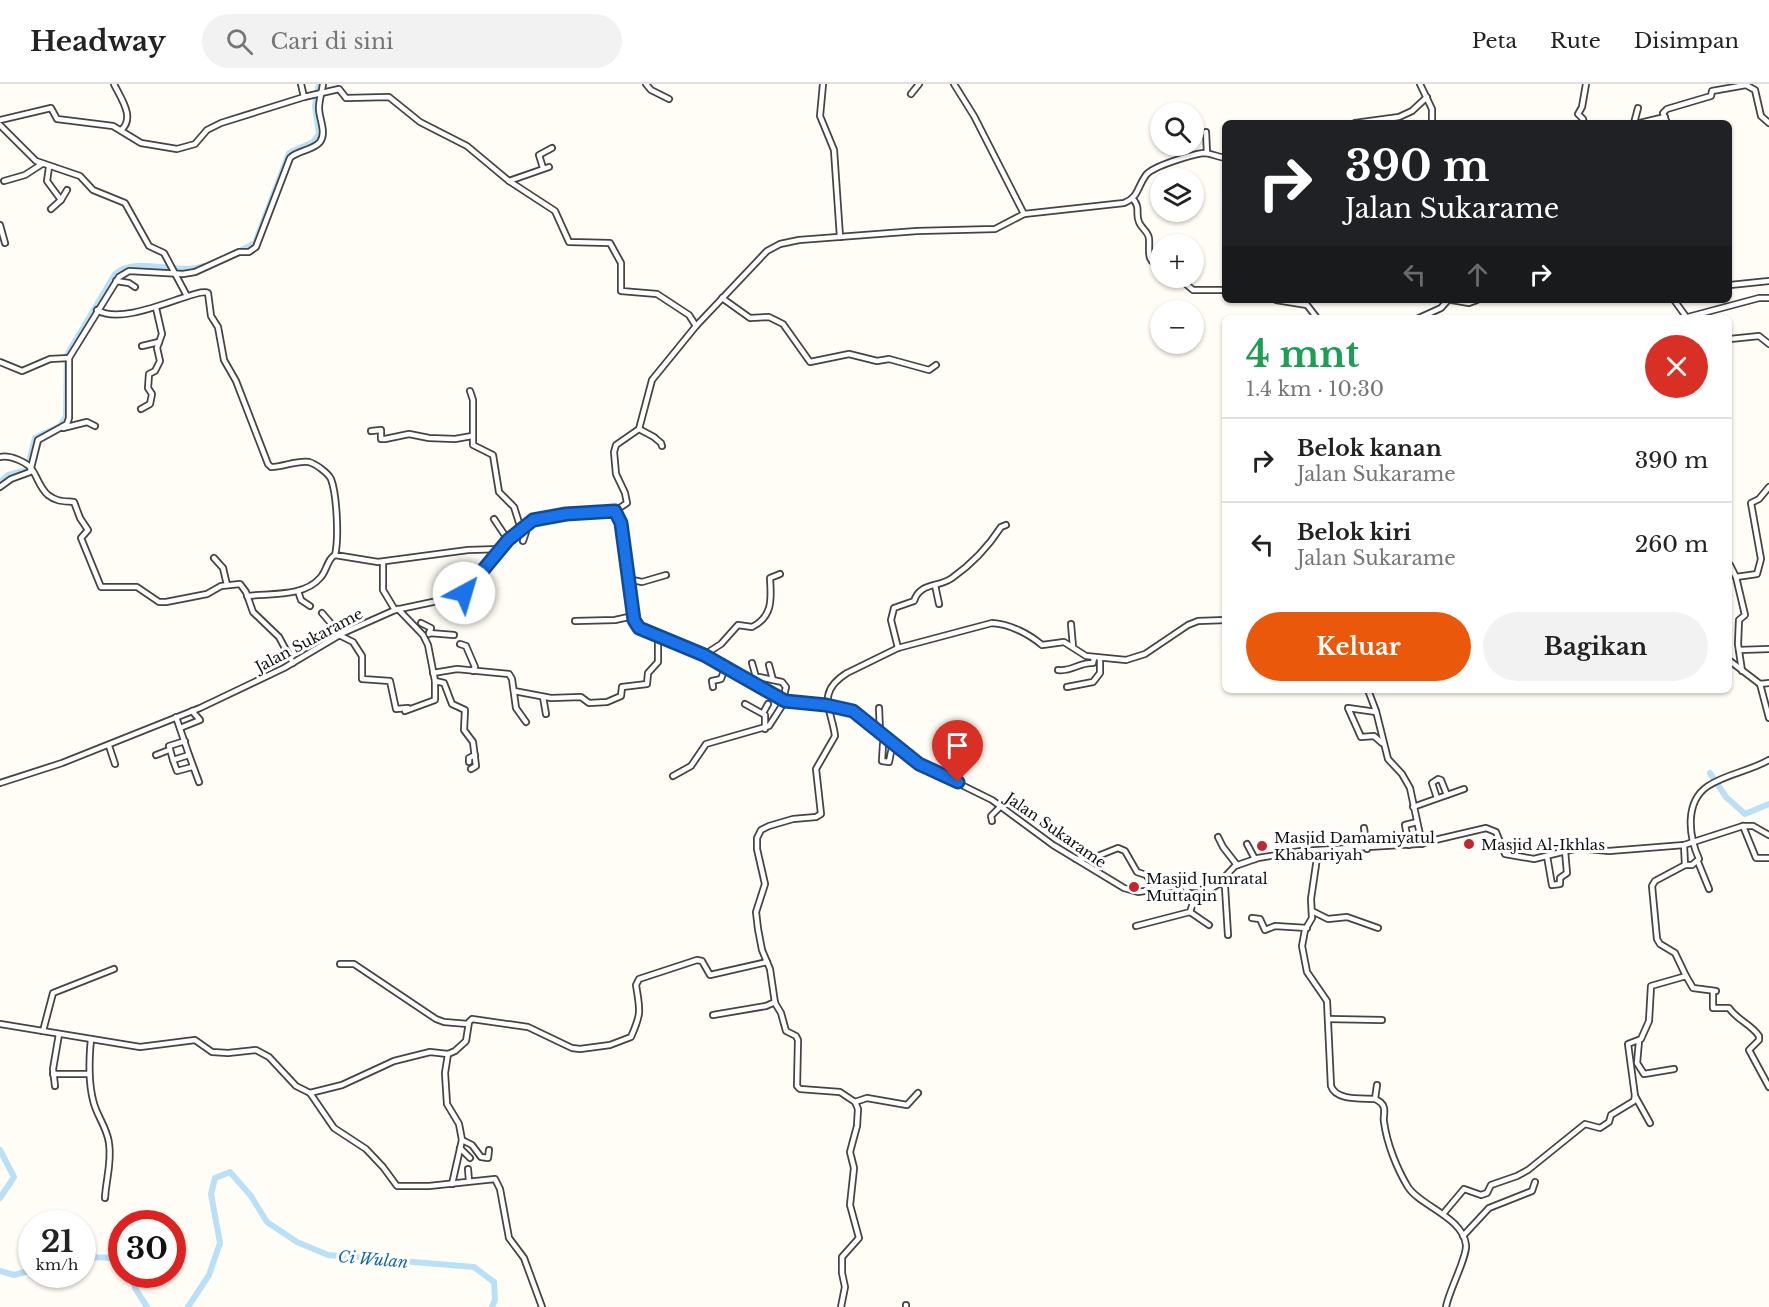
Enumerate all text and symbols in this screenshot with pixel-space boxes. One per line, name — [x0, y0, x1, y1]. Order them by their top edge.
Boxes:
search box — [202, 14, 622, 68]
text: Headway — [30, 24, 166, 59]
icon: search — [223, 25, 256, 58]
text: Cari di sini — [271, 28, 394, 55]
text: Peta — [1472, 28, 1517, 54]
text: Rute — [1550, 28, 1601, 54]
text: Disimpan — [1634, 28, 1739, 54]
map controls — [1150, 102, 1204, 354]
button: search — [1150, 102, 1204, 156]
text: 390 m — [1345, 140, 1489, 192]
icon: right — [1246, 144, 1324, 222]
button: layers — [1150, 168, 1204, 222]
text: Jalan Sukarame — [1345, 192, 1559, 225]
button: + — [1150, 234, 1204, 288]
icon: left — [1398, 258, 1431, 291]
icon: ahead — [1461, 258, 1494, 291]
icon: right — [1524, 258, 1557, 291]
button: − — [1150, 300, 1204, 354]
text: 4 mnt — [1246, 332, 1359, 377]
button: close — [1645, 335, 1708, 398]
text: 1.4 km · 10:30 — [1246, 377, 1384, 401]
text: Belok kanan — [1297, 435, 1442, 462]
icon: right — [1246, 444, 1279, 477]
text: 390 m — [1635, 447, 1708, 474]
text: Jalan Sukarame — [1297, 462, 1456, 486]
text: Belok kiri — [1297, 519, 1411, 546]
icon: left — [1246, 528, 1279, 561]
text: 260 m — [1635, 531, 1708, 558]
text: Jalan Sukarame — [1297, 546, 1456, 570]
position arrow — [432, 561, 496, 625]
street label: Jalan Sukarame — [250, 604, 366, 677]
button: Keluar — [1246, 612, 1471, 681]
button: Bagikan — [1483, 612, 1708, 681]
pin — [932, 720, 983, 782]
icon: arrive — [941, 729, 974, 762]
street label: Jalan Sukarame — [1000, 787, 1110, 872]
place label: Masjid Damamiyatul Khabariyah — [1274, 828, 1435, 864]
place label: Masjid Al-Ikhlas — [1481, 835, 1605, 854]
marker: Masjid Al-Ikhlas — [1462, 837, 1476, 851]
marker: Masjid Damamiyatul Khabariyah — [1255, 839, 1269, 853]
place label: Masjid Jumratal Muttaqin — [1146, 869, 1268, 905]
marker: Masjid Jumratal Muttaqin — [1127, 880, 1141, 894]
speed limit sign: 30 — [108, 1210, 186, 1288]
text: 21 — [41, 1223, 73, 1260]
water label: Ci Wulan — [337, 1246, 409, 1272]
text: km/h — [36, 1255, 78, 1274]

